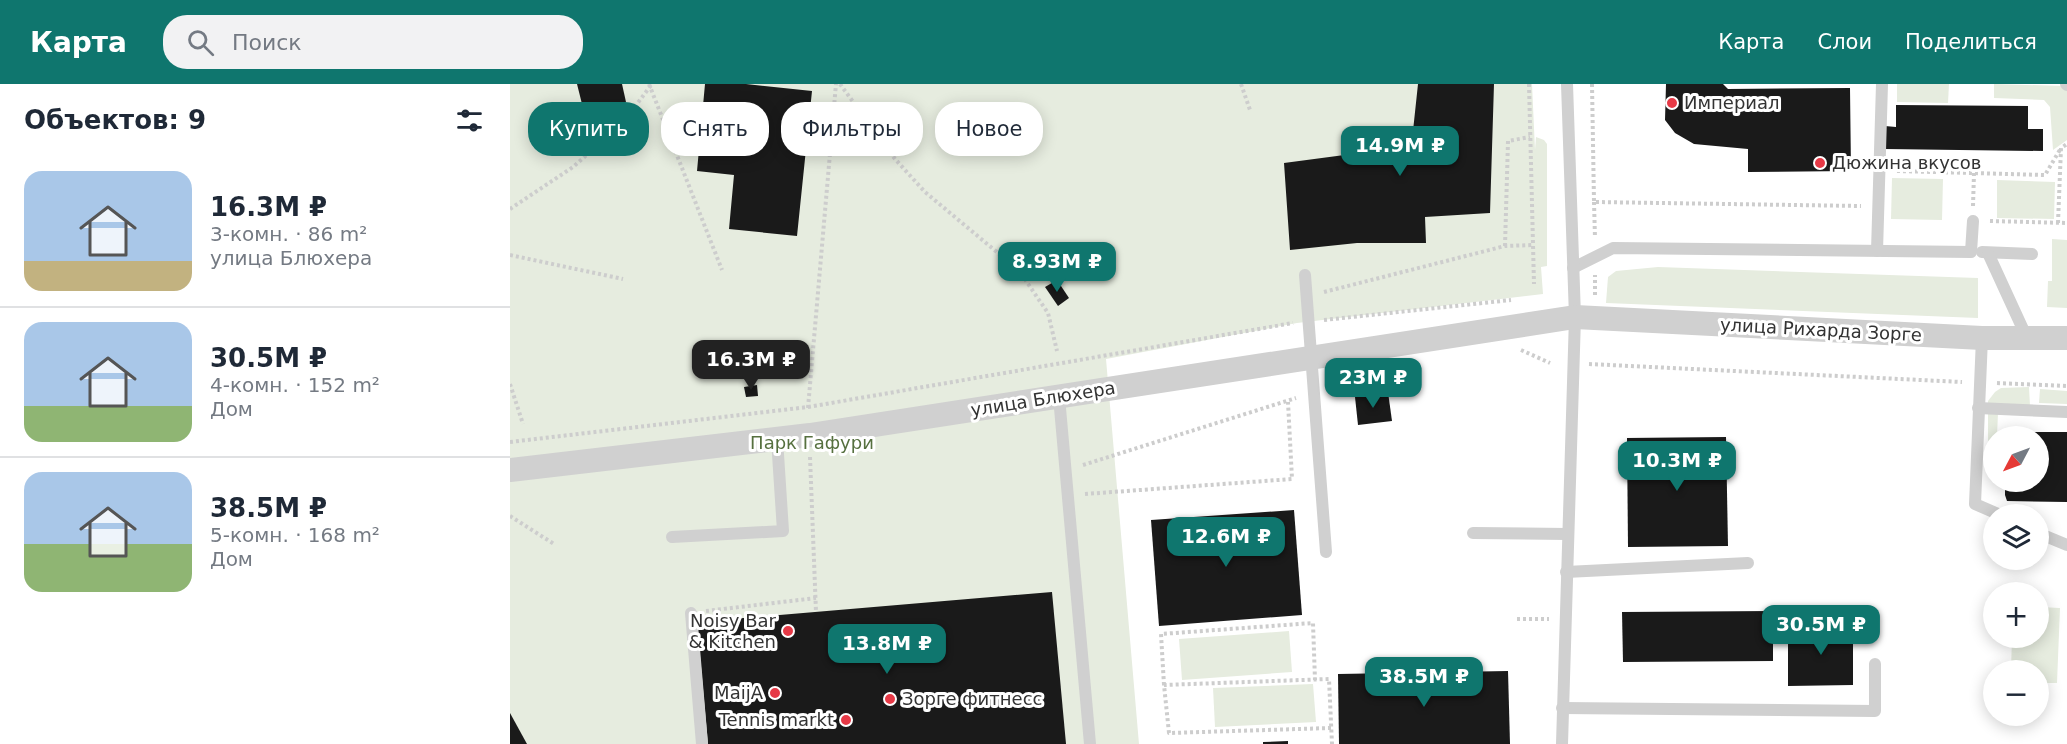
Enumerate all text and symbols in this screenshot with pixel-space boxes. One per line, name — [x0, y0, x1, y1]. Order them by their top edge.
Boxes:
search box — [163, 15, 583, 69]
text: Карта — [30, 26, 127, 59]
icon: search — [184, 26, 217, 59]
text: Поиск — [232, 30, 302, 55]
text: Карта — [1718, 30, 1784, 54]
text: Слои — [1817, 30, 1872, 54]
text: Поделиться — [1905, 30, 2037, 54]
place label: Империал — [1684, 92, 1780, 113]
marker: Империал — [1665, 96, 1679, 110]
chip: Купить — [528, 102, 649, 156]
chip: Снять — [661, 102, 769, 156]
chip: Фильтры — [781, 102, 923, 156]
chip: Новое — [935, 102, 1043, 156]
icon: filters — [453, 104, 486, 137]
text: Объектов: 9 — [24, 105, 206, 135]
pin: 14.9M ₽ — [1345, 126, 1455, 177]
text: 14.9M ₽ — [1355, 133, 1445, 157]
place label: Дюжина вкусов — [1832, 152, 1981, 173]
marker: Дюжина вкусов — [1813, 156, 1827, 170]
text: 16.3M ₽ — [210, 192, 327, 222]
icon: home — [72, 195, 144, 267]
text: 3-комн. · 86 m² — [210, 222, 367, 246]
pin: 8.93M ₽ — [1002, 242, 1112, 293]
text: улица Блюхера — [210, 246, 372, 270]
text: 8.93M ₽ — [1012, 249, 1102, 273]
street label: улица Рихарда Зорге — [1719, 314, 1923, 345]
pin: 16.3M ₽ — [696, 340, 806, 391]
text: 30.5M ₽ — [210, 343, 327, 373]
icon: home — [72, 346, 144, 418]
text: 16.3M ₽ — [706, 347, 796, 371]
pin: 23M ₽ — [1331, 358, 1415, 409]
text: 23M ₽ — [1339, 365, 1407, 389]
text: 4-комн. · 152 m² — [210, 373, 380, 397]
street label: улица Блюхера — [969, 377, 1117, 420]
text: Дом — [210, 397, 253, 421]
north arrow — [1983, 426, 2049, 492]
map controls — [1983, 426, 2049, 726]
park label: Парк Гафури — [750, 432, 874, 453]
pin: 10.3M ₽ — [1622, 441, 1732, 492]
text: 10.3M ₽ — [1632, 448, 1722, 472]
text: 38.5M ₽ — [210, 493, 327, 523]
icon: home — [72, 496, 144, 568]
button: layers — [1983, 504, 2049, 570]
pin: 12.6M ₽ — [1171, 517, 1281, 568]
text: 5-комн. · 168 m² — [210, 523, 380, 547]
text: 12.6M ₽ — [1181, 524, 1271, 548]
text: Дом — [210, 547, 253, 571]
button: + — [1983, 582, 2049, 648]
pin: 30.5M ₽ — [1766, 605, 1876, 656]
place label: Noisy Bar & Kitchen — [689, 610, 777, 652]
text: 30.5M ₽ — [1776, 612, 1866, 636]
marker: Noisy Bar & Kitchen — [781, 624, 795, 638]
pin: 13.8M ₽ — [832, 624, 942, 675]
text: 13.8M ₽ — [842, 631, 932, 655]
pin: 38.5M ₽ — [1369, 657, 1479, 708]
button: − — [1983, 660, 2049, 726]
text: 38.5M ₽ — [1379, 664, 1469, 688]
place label: MaijA — [714, 682, 764, 703]
marker: MaijA — [768, 686, 782, 700]
place label: Зорге фитнесс — [902, 688, 1042, 709]
marker: Зорге фитнесс — [883, 692, 897, 706]
place label: Tennis markt — [718, 709, 834, 730]
marker: Tennis markt — [839, 713, 853, 727]

